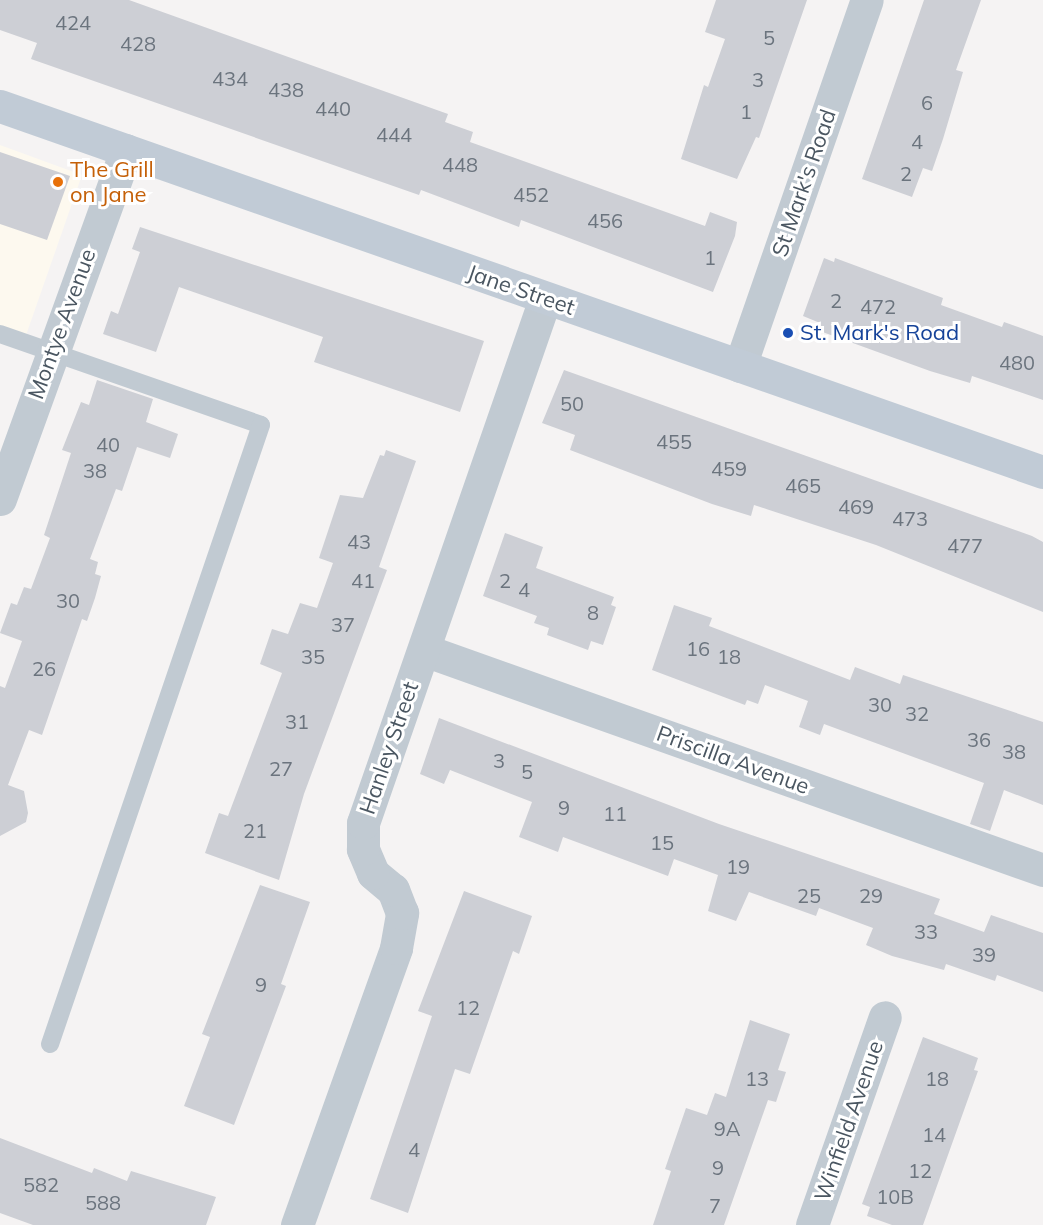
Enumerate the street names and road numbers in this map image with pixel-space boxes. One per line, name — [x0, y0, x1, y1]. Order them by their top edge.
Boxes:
street label: St Mark's Road — [766, 106, 842, 260]
street label: Montye Avenue — [23, 245, 101, 403]
street label: Jane Street — [464, 259, 578, 321]
street label: Hanley Street — [354, 678, 424, 818]
street label: Priscilla Avenue — [653, 720, 813, 800]
street label: Winfield Avenue — [809, 1037, 889, 1205]

